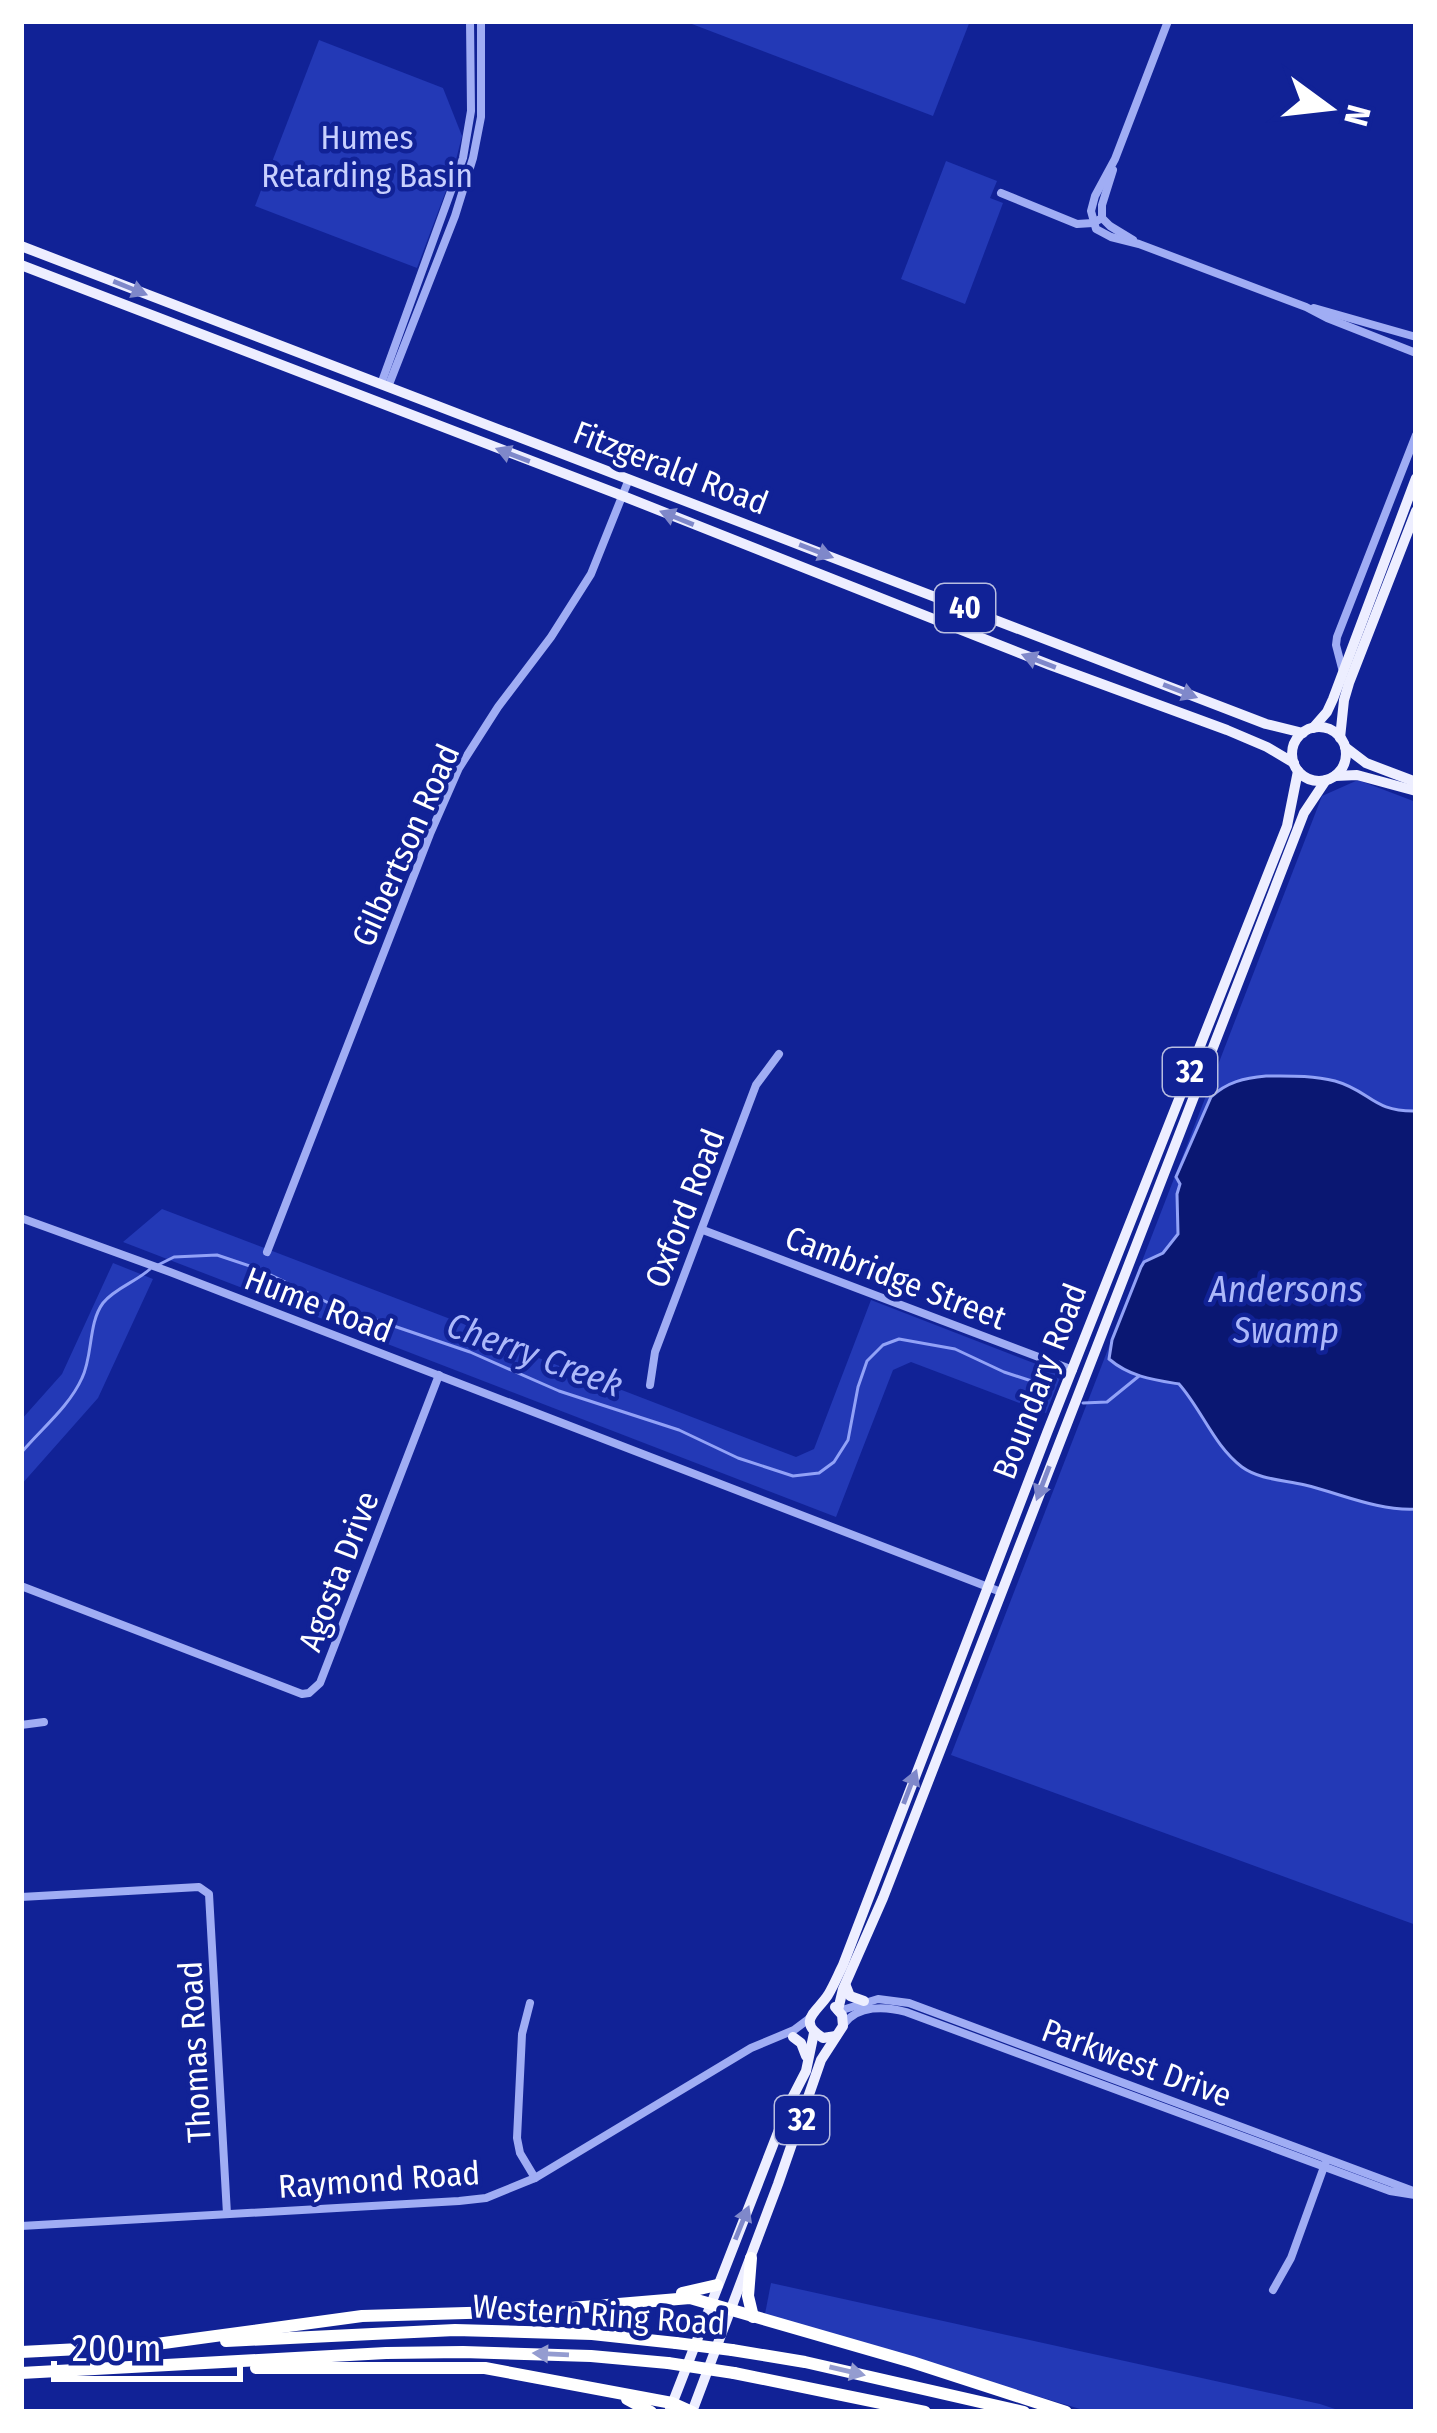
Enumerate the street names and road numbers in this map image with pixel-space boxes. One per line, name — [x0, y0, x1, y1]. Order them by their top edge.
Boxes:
street label: Fitzgerald Road — [568, 412, 774, 523]
road number: 40 — [935, 584, 995, 632]
street label: Gilbertson Road — [343, 738, 468, 953]
road number: 32 — [1163, 1048, 1217, 1096]
street label: Oxford Road — [636, 1124, 733, 1293]
street label: Cambridge Street — [780, 1217, 1012, 1338]
street label: Hume Road — [239, 1258, 398, 1351]
street label: Boundary Road — [984, 1278, 1096, 1485]
street label: Agosta Drive — [290, 1486, 388, 1657]
street label: Thomas Road — [170, 1960, 220, 2144]
street label: Parkwest Drive — [1036, 2010, 1237, 2116]
road number: 32 — [775, 2096, 829, 2144]
street label: Raymond Road — [277, 2153, 481, 2207]
street label: Western Ring Road — [471, 2286, 727, 2344]

